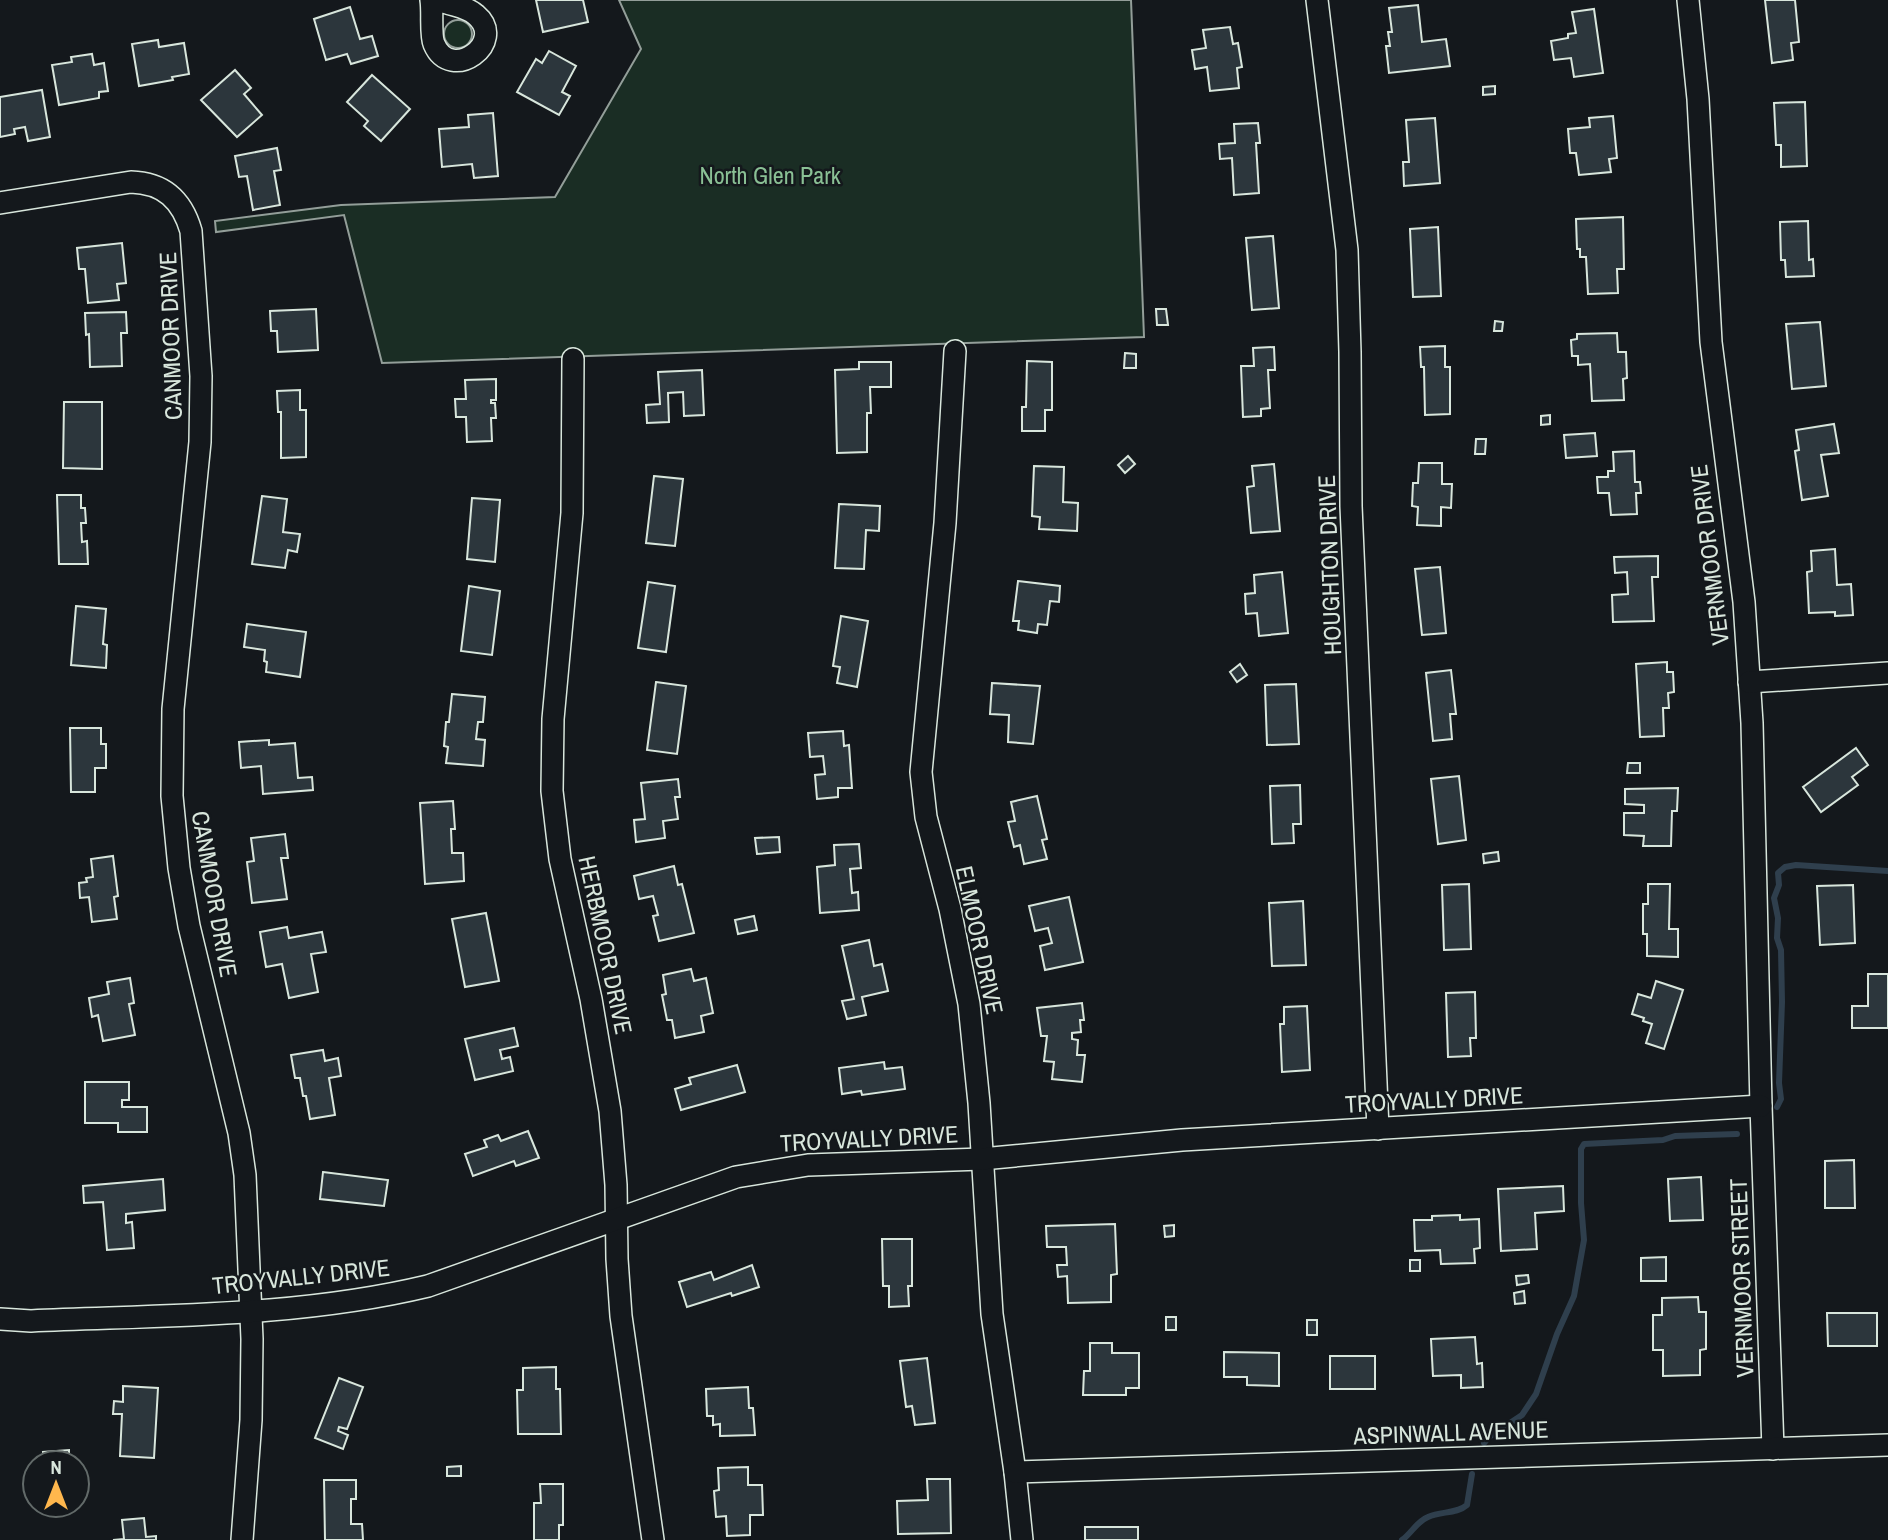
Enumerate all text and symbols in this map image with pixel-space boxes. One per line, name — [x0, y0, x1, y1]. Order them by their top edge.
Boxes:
park label: North Glen Park — [699, 159, 841, 191]
street label: CANMOOR DRIVE — [151, 251, 189, 421]
street label: VERNMOOR DRIVE — [1682, 463, 1736, 647]
street label: HOUGHTON DRIVE — [1310, 474, 1348, 656]
street label: CANMOOR DRIVE — [185, 808, 245, 980]
street label: HERBMOOR DRIVE — [571, 853, 641, 1037]
street label: ELMOOR DRIVE — [949, 863, 1011, 1017]
street label: TROYVALLY DRIVE — [1344, 1078, 1524, 1120]
street label: TROYVALLY DRIVE — [779, 1117, 959, 1159]
street label: VERNMOOR STREET — [1722, 1178, 1760, 1378]
street label: TROYVALLY DRIVE — [211, 1251, 391, 1301]
street label: ASPINWALL AVENUE — [1352, 1413, 1549, 1451]
north arrow — [21, 1449, 91, 1519]
text: N — [50, 1454, 62, 1480]

